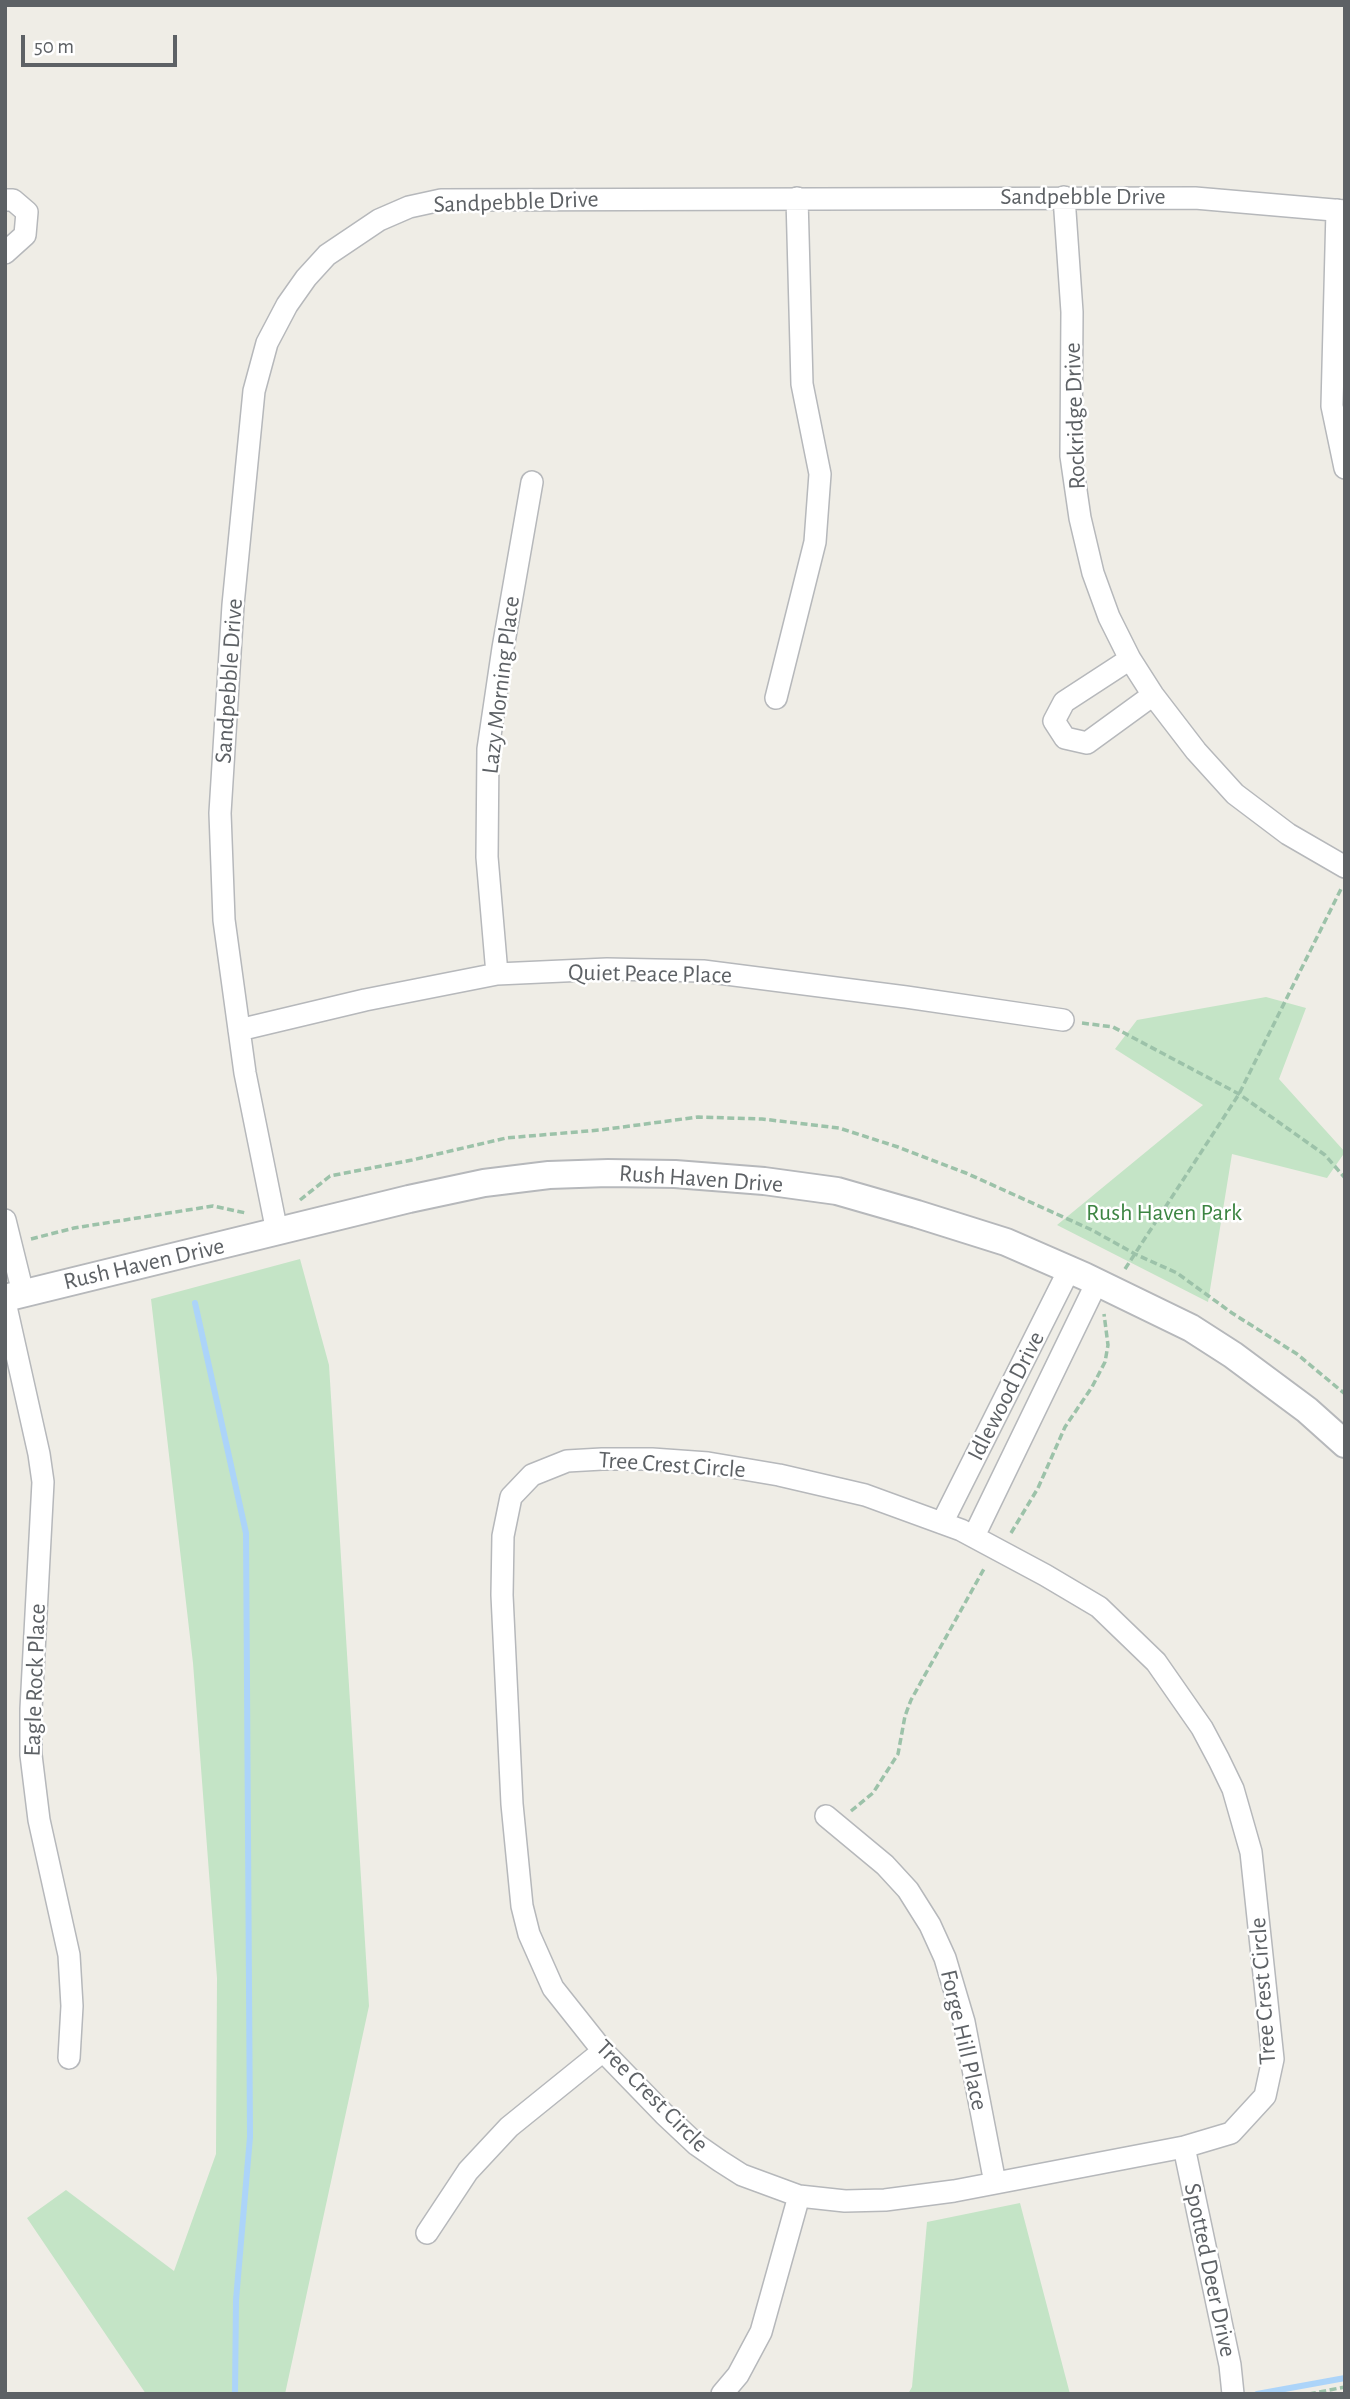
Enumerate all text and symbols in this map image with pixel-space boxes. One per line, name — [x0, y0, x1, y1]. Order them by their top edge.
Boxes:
scale bar — [24, 21, 180, 65]
text: 50 m — [34, 36, 74, 57]
street label: Sandpebble Drive — [1000, 183, 1166, 211]
street label: Sandpebble Drive — [433, 185, 599, 219]
street label: Rockridge Drive — [1058, 342, 1092, 490]
street label: Lazy Morning Place — [476, 594, 526, 776]
street label: Sandpebble Drive — [209, 598, 249, 764]
street label: Quiet Peace Place — [568, 958, 732, 990]
street label: Rush Haven Drive — [618, 1159, 784, 1199]
park label: Rush Haven Park — [1086, 1199, 1242, 1227]
street label: Rush Haven Drive — [61, 1231, 227, 1297]
street label: Idlewood Drive — [961, 1327, 1051, 1465]
street label: Tree Crest Circle — [597, 1445, 747, 1485]
street label: Eagle Rock Place — [18, 1603, 52, 1757]
street label: Tree Crest Circle — [1243, 1916, 1283, 2066]
street label: Forge Hill Place — [934, 1967, 994, 2113]
street label: Tree Crest Circle — [590, 2034, 714, 2158]
street label: Spotted Deer Drive — [1178, 2180, 1242, 2360]

